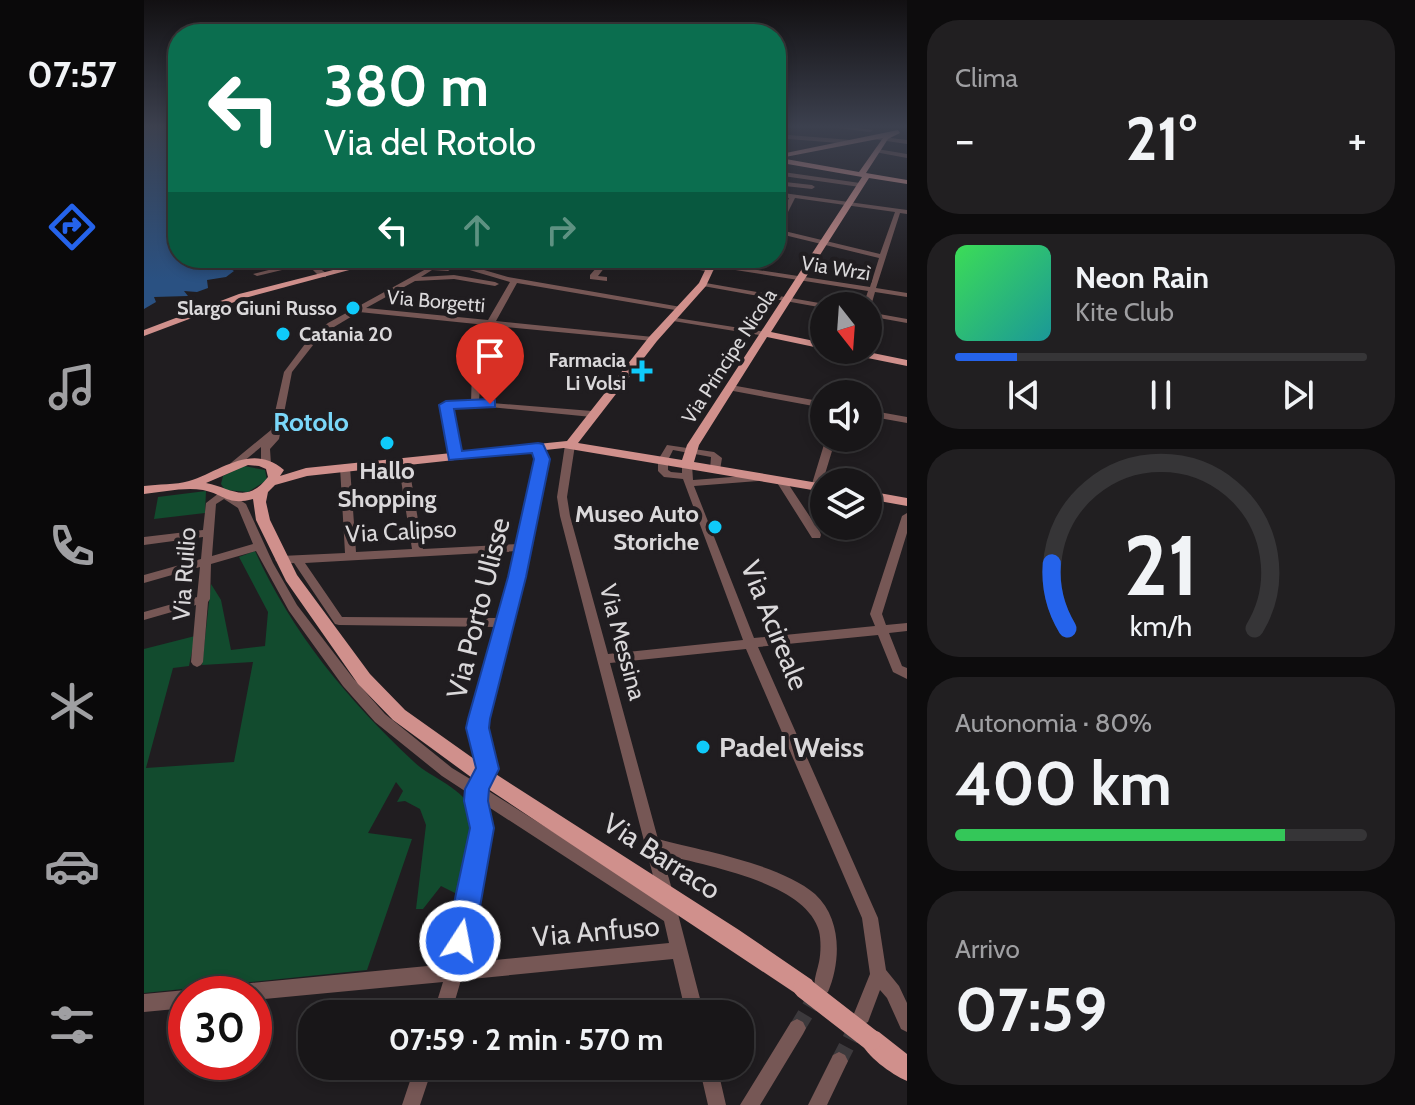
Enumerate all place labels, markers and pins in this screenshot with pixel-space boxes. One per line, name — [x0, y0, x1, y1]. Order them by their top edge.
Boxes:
place label: Slargo Giuni Russo — [177, 296, 337, 320]
marker: Slargo Giuni Russo — [344, 299, 362, 317]
place label: Catania 20 — [299, 322, 393, 346]
pin — [456, 322, 524, 404]
marker: Catania 20 — [274, 325, 292, 343]
place label: Farmacia Li Volsi — [549, 348, 626, 395]
marker: Farmacia Li Volsi — [633, 362, 651, 380]
marker: Hallo Shopping — [378, 434, 396, 452]
place label: Hallo Shopping — [337, 456, 437, 513]
place label: Museo Auto Storiche — [575, 499, 699, 556]
marker: Museo Auto Storiche — [706, 518, 724, 536]
place label: Padel Weiss — [719, 730, 864, 764]
marker: Padel Weiss — [694, 738, 712, 756]

